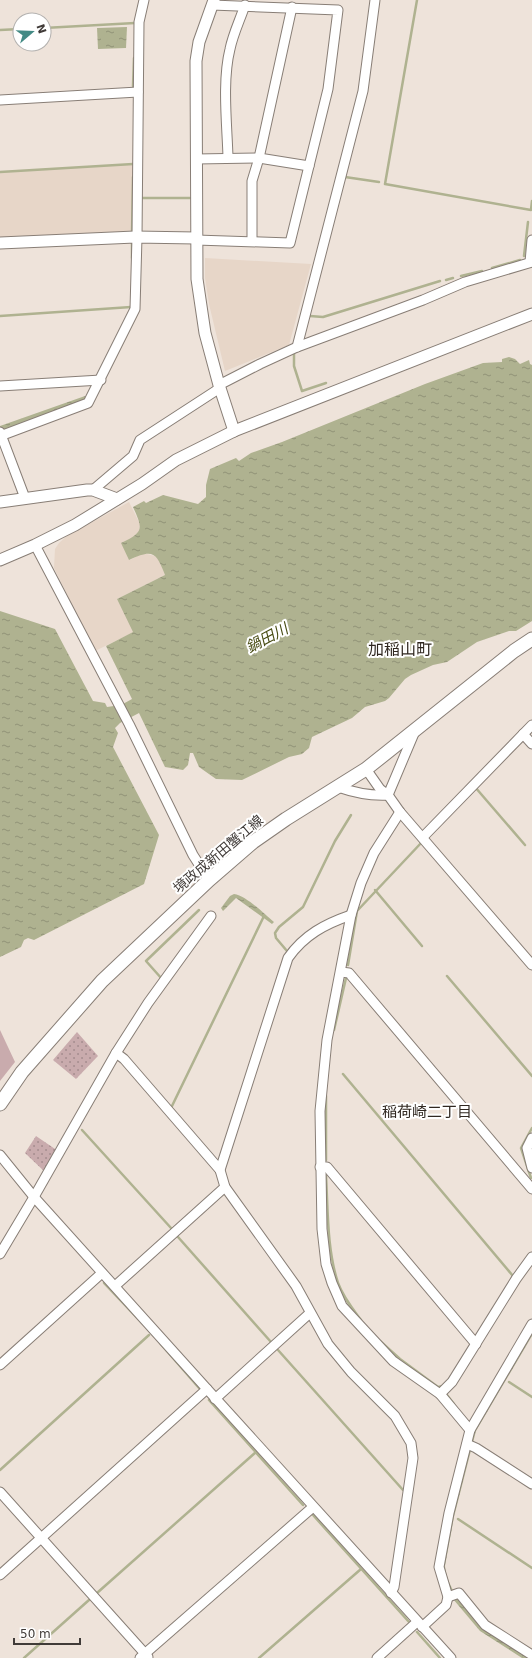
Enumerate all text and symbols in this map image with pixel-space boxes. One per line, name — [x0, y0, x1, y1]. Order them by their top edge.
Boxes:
north arrow — [12, 12, 52, 52]
text: N — [33, 22, 49, 35]
water label: 鍋田川 — [243, 619, 293, 657]
district label: 加稲山町 — [368, 640, 432, 659]
street label: 境政成新田蟹江線 — [170, 812, 266, 896]
district label: 稲荷崎二丁目 — [382, 1103, 472, 1121]
scale bar — [14, 1620, 80, 1646]
text: 50 m — [20, 1627, 51, 1641]

